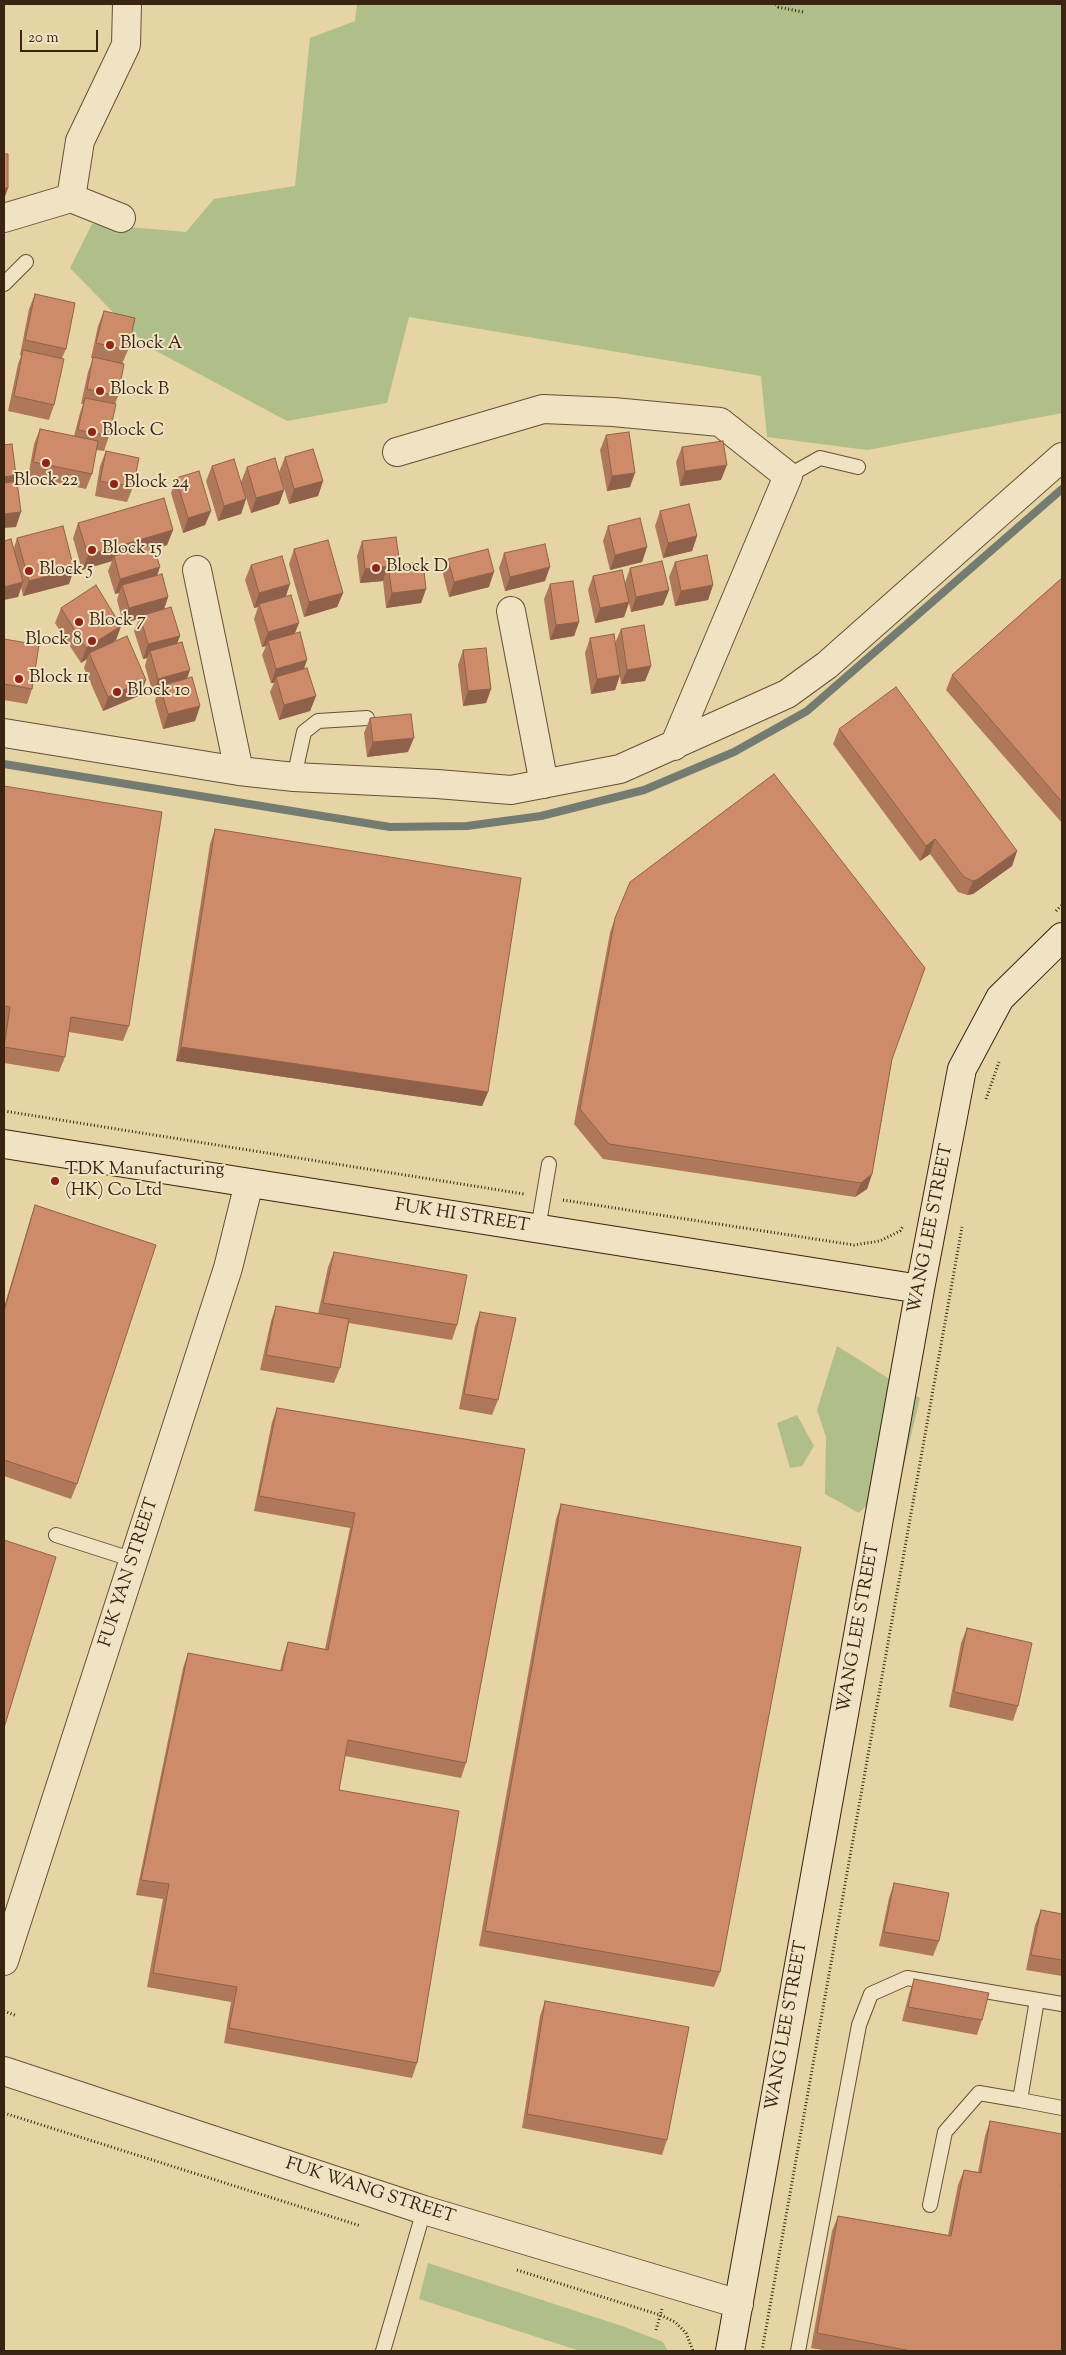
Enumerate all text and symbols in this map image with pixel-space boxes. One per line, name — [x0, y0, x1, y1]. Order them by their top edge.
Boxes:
scale bar — [22, 20, 100, 52]
text: 20 m — [28, 28, 59, 49]
place label: Block A — [120, 334, 182, 356]
marker: Block A — [104, 339, 116, 351]
place label: Block B — [110, 380, 169, 402]
marker: Block B — [94, 385, 106, 397]
place label: Block C — [102, 421, 164, 443]
marker: Block C — [86, 426, 98, 438]
marker: Block 22 — [40, 457, 52, 469]
place label: Block 22 — [14, 471, 78, 493]
place label: Block 24 — [124, 473, 189, 495]
marker: Block 24 — [108, 478, 120, 490]
place label: Block 15 — [102, 539, 162, 561]
marker: Block 15 — [86, 544, 98, 556]
place label: Block D — [386, 557, 448, 579]
place label: Block 5 — [39, 560, 93, 582]
marker: Block D — [370, 562, 382, 574]
marker: Block 5 — [23, 565, 35, 577]
place label: Block 7 — [89, 611, 146, 633]
marker: Block 7 — [73, 616, 85, 628]
place label: Block 8 — [25, 630, 82, 652]
marker: Block 8 — [86, 635, 98, 647]
place label: Block 11 — [29, 668, 89, 690]
marker: Block 11 — [13, 673, 25, 685]
place label: Block 10 — [127, 681, 190, 703]
marker: Block 10 — [111, 686, 123, 698]
street label: WANG LEE STREET — [905, 1142, 959, 1316]
place label: TDK Manufacturing (HK) Co Ltd — [65, 1160, 224, 1202]
marker: TDK Manufacturing (HK) Co Ltd — [49, 1175, 61, 1187]
street label: FUK HI STREET — [393, 1196, 531, 1238]
street label: FUK YAN STREET — [96, 1496, 164, 1650]
street label: WANG LEE STREET — [834, 1541, 886, 1715]
street label: WANG LEE STREET — [762, 1939, 814, 2113]
street label: FUK WANG STREET — [282, 2154, 458, 2230]

